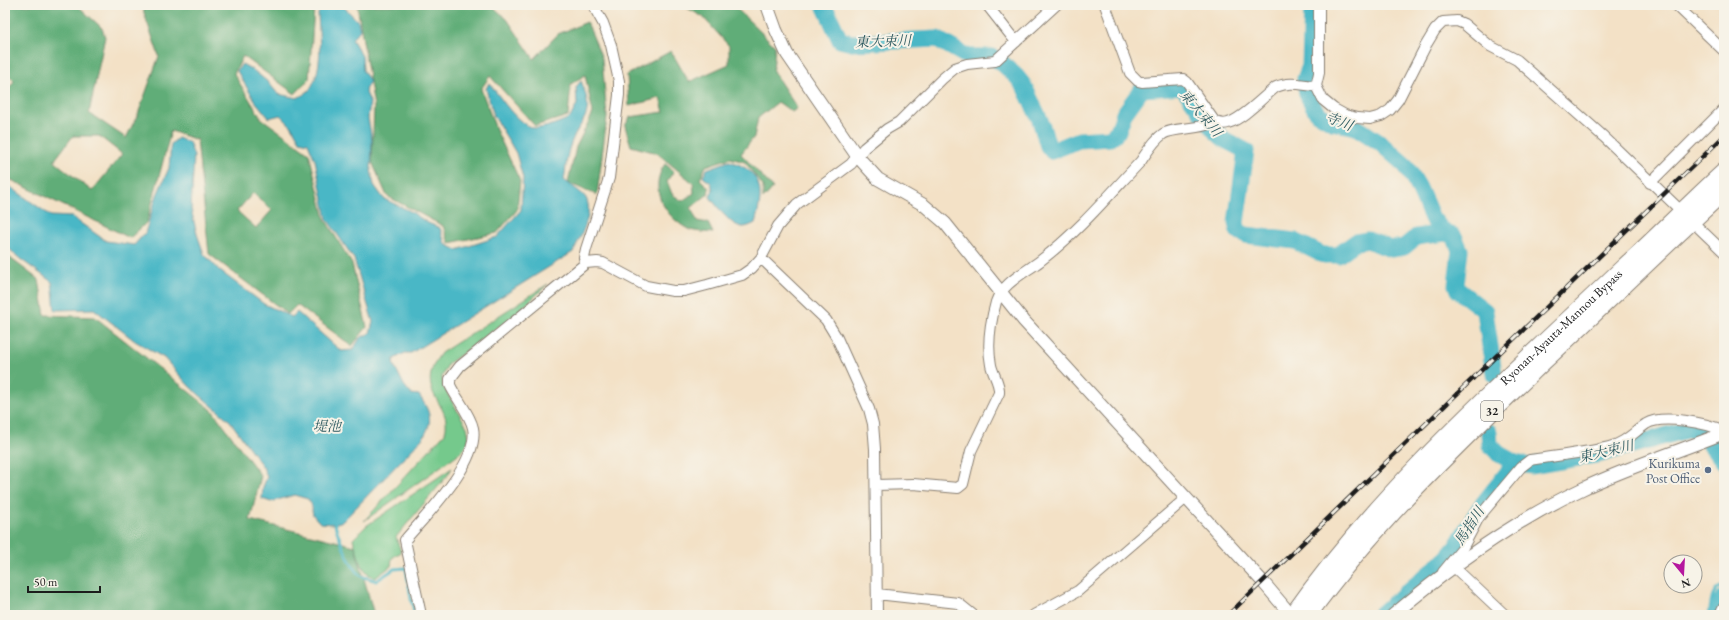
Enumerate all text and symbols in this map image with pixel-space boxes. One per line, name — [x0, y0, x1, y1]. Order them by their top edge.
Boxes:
water label: 東大束川 — [855, 31, 913, 51]
water label: 東大束川 — [1176, 86, 1227, 142]
water label: 寺川 — [1323, 108, 1357, 135]
street label: Ryonan-Ayauta-Mannou Bypass — [1496, 265, 1625, 389]
road number: 32 — [1481, 401, 1503, 421]
water label: 堤池 — [313, 417, 343, 435]
water label: 東大束川 — [1577, 435, 1637, 466]
place label: Kurikuma Post Office — [1646, 455, 1701, 487]
marker: Kurikuma Post Office — [1703, 465, 1713, 475]
water label: 馬指川 — [1450, 502, 1489, 549]
north arrow — [1663, 554, 1703, 594]
scale bar — [28, 568, 100, 594]
text: 50 m — [34, 574, 58, 590]
text: N — [1680, 575, 1692, 592]

